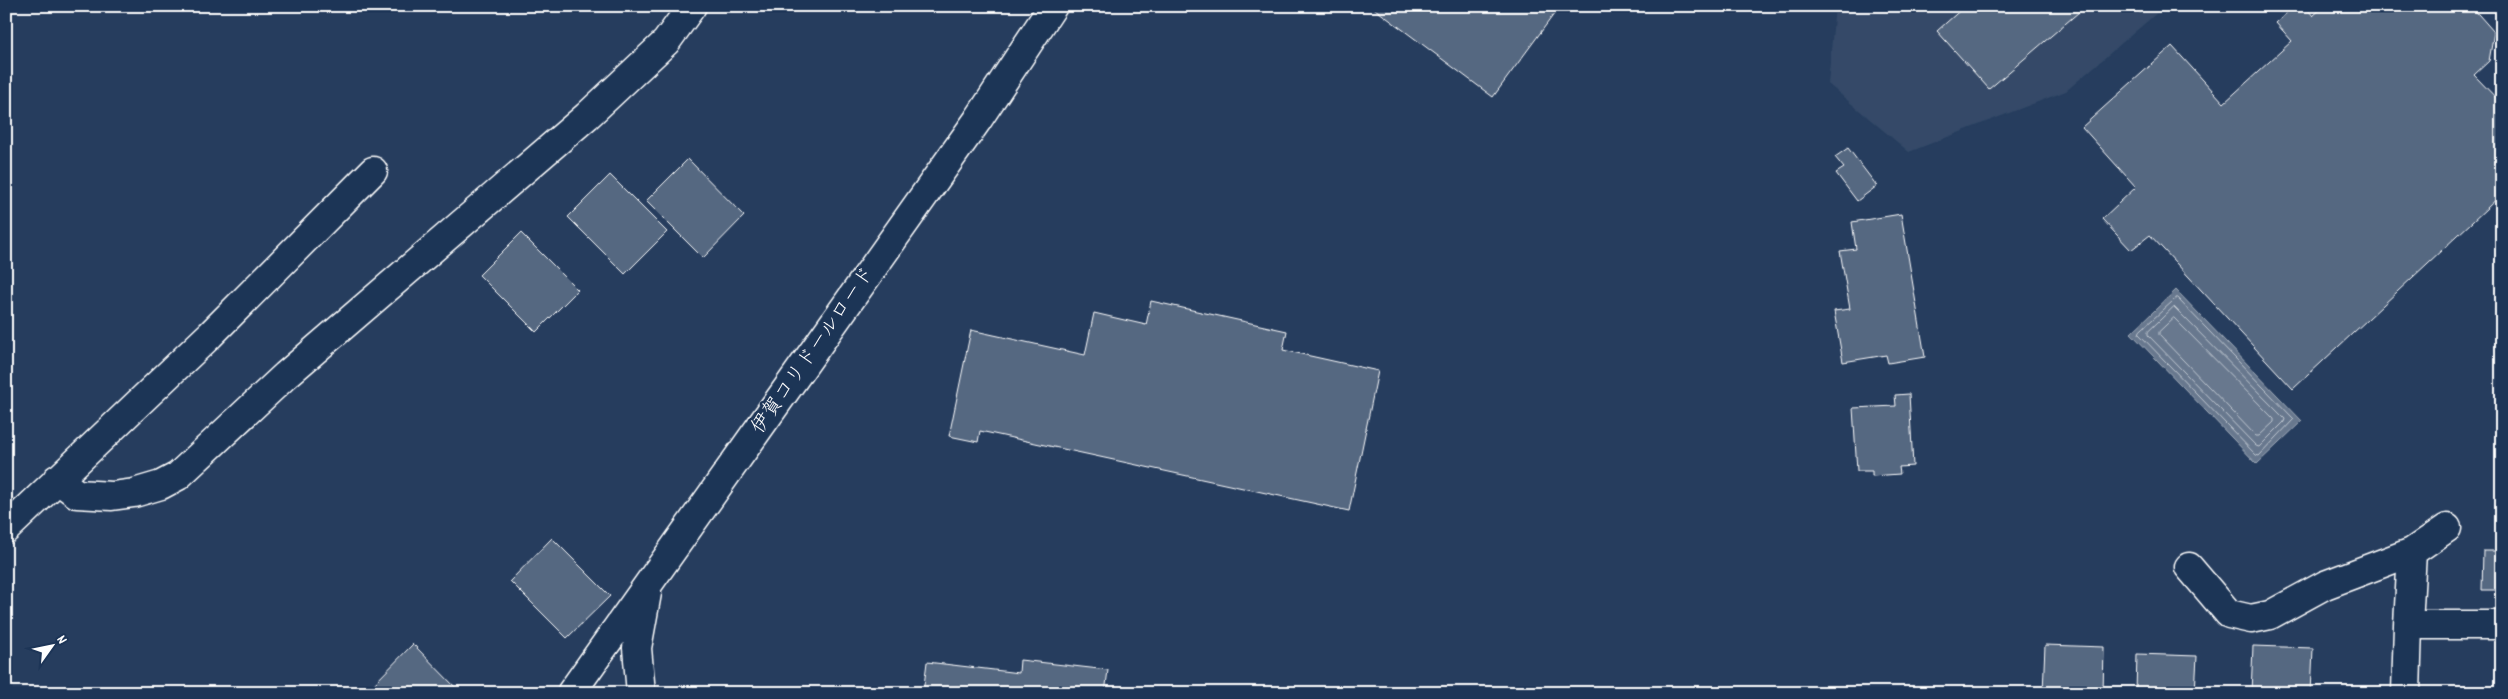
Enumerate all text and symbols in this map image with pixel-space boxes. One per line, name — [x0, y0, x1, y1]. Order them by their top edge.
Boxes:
street label: 伊賀コリドールロード — [746, 262, 882, 440]
north arrow — [28, 622, 78, 672]
text: N — [51, 632, 72, 648]

